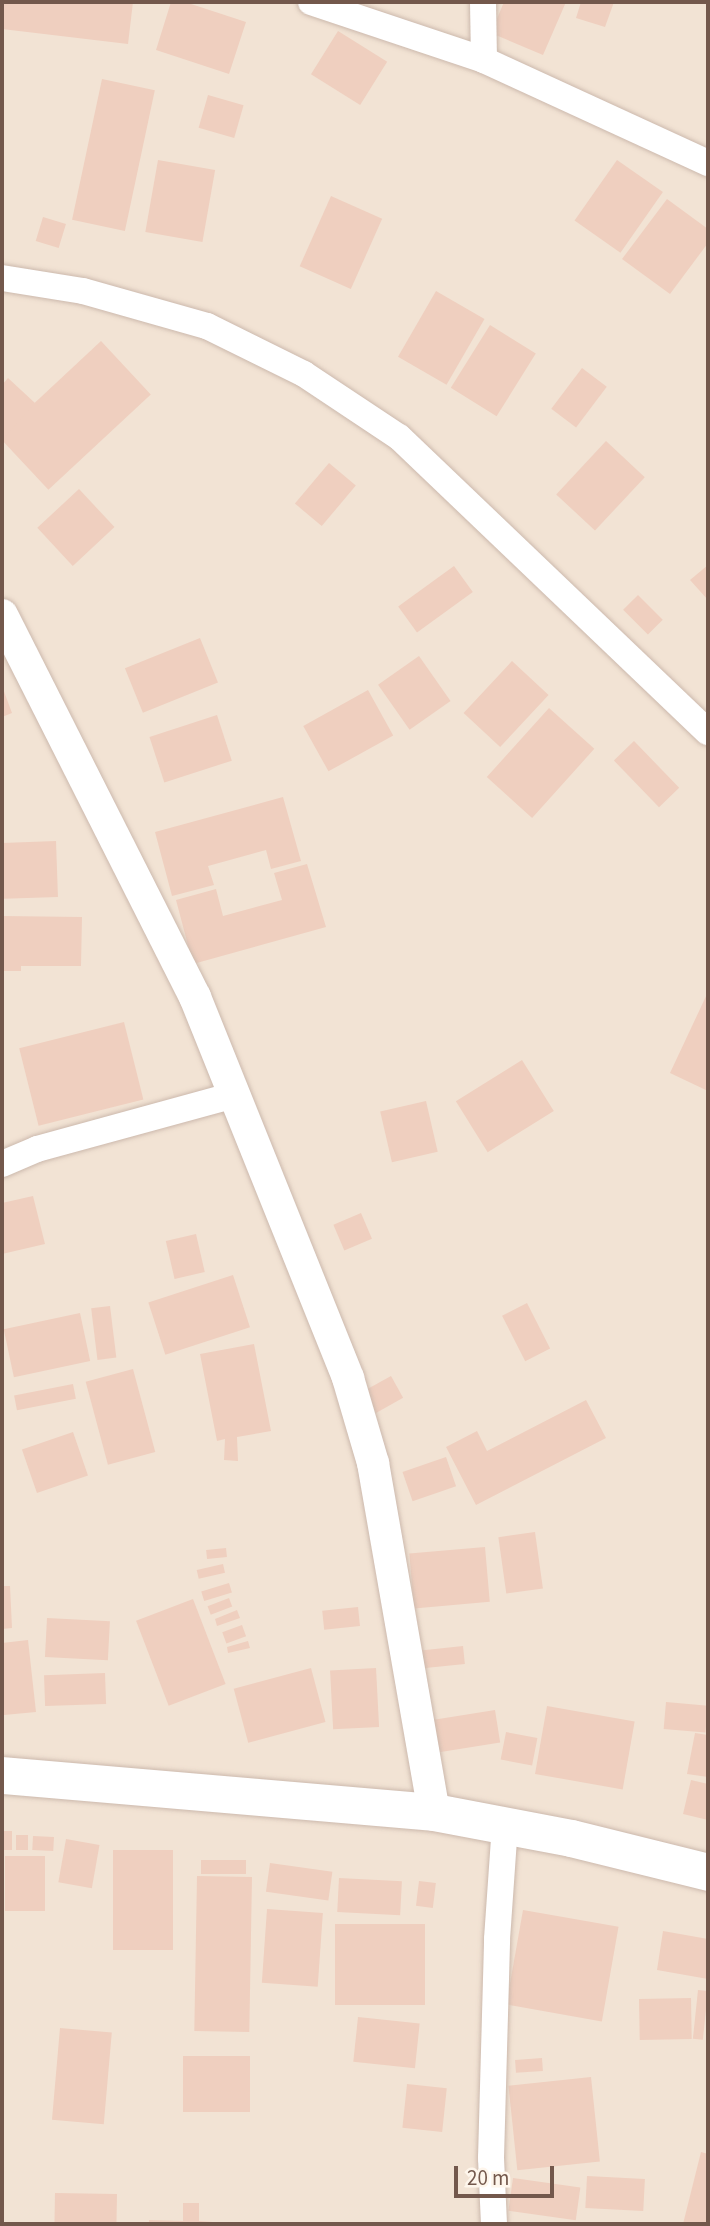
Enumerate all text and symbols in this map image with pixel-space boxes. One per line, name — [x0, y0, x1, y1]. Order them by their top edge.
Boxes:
scale bar — [458, 2152, 558, 2196]
text: 20 m — [467, 2163, 509, 2193]

